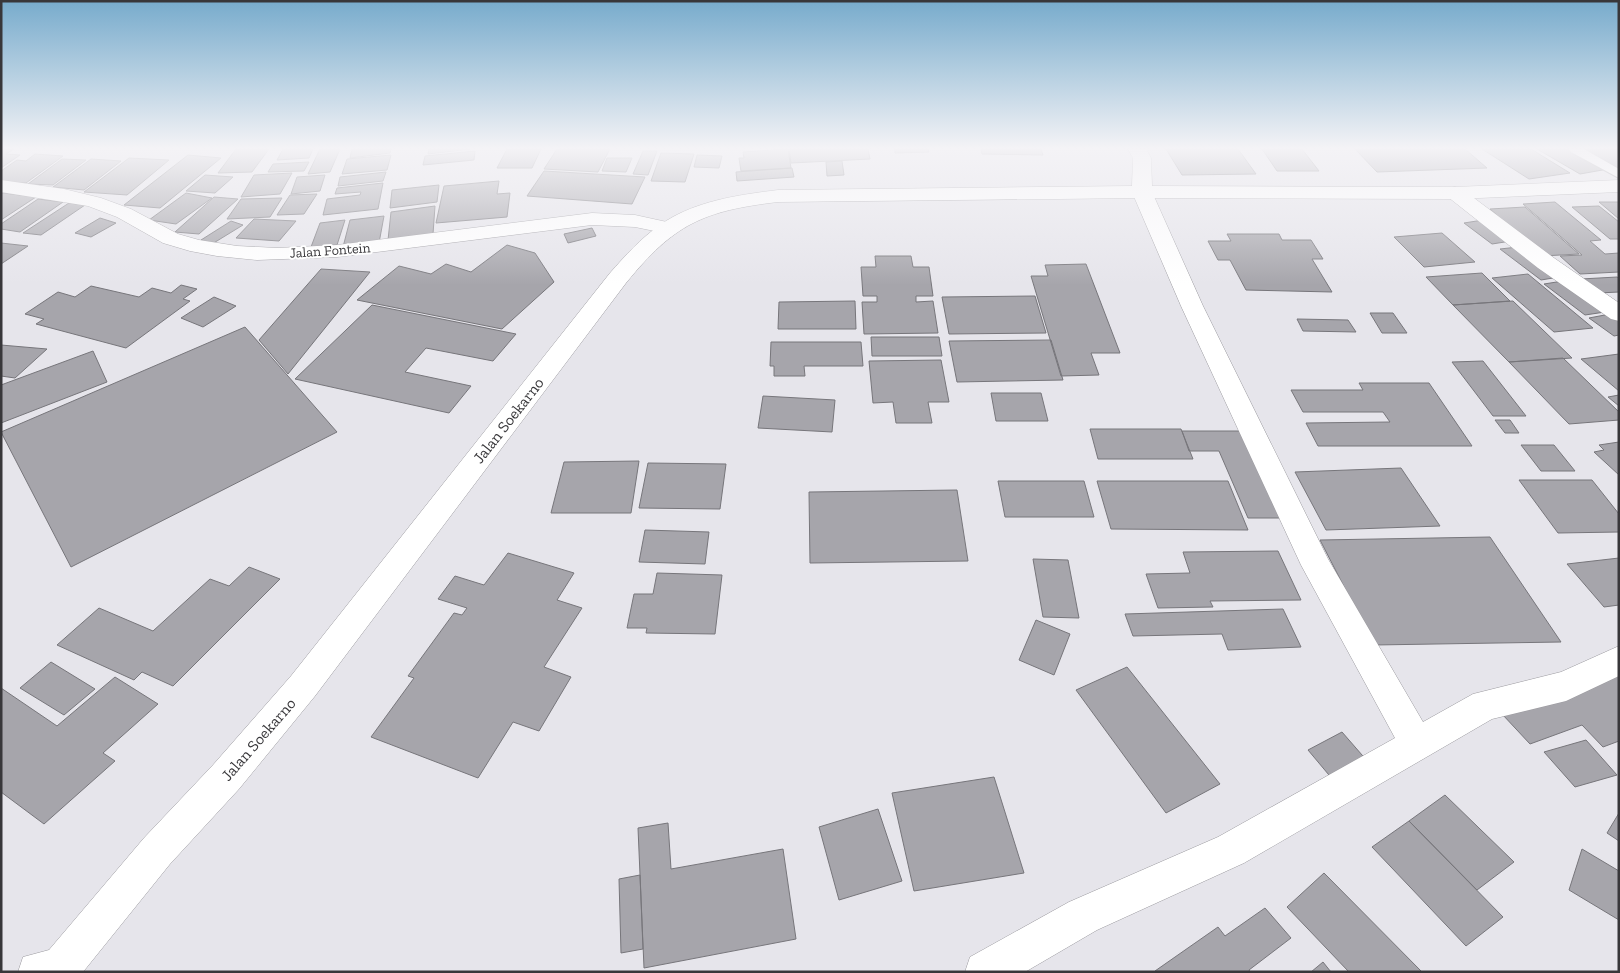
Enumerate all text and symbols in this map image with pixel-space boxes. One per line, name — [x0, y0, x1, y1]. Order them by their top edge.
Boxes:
street label: Jalan Fontein — [289, 239, 371, 262]
street label: Jalan Soekarno — [469, 374, 548, 467]
street label: Jalan Soekarno — [217, 694, 300, 785]

